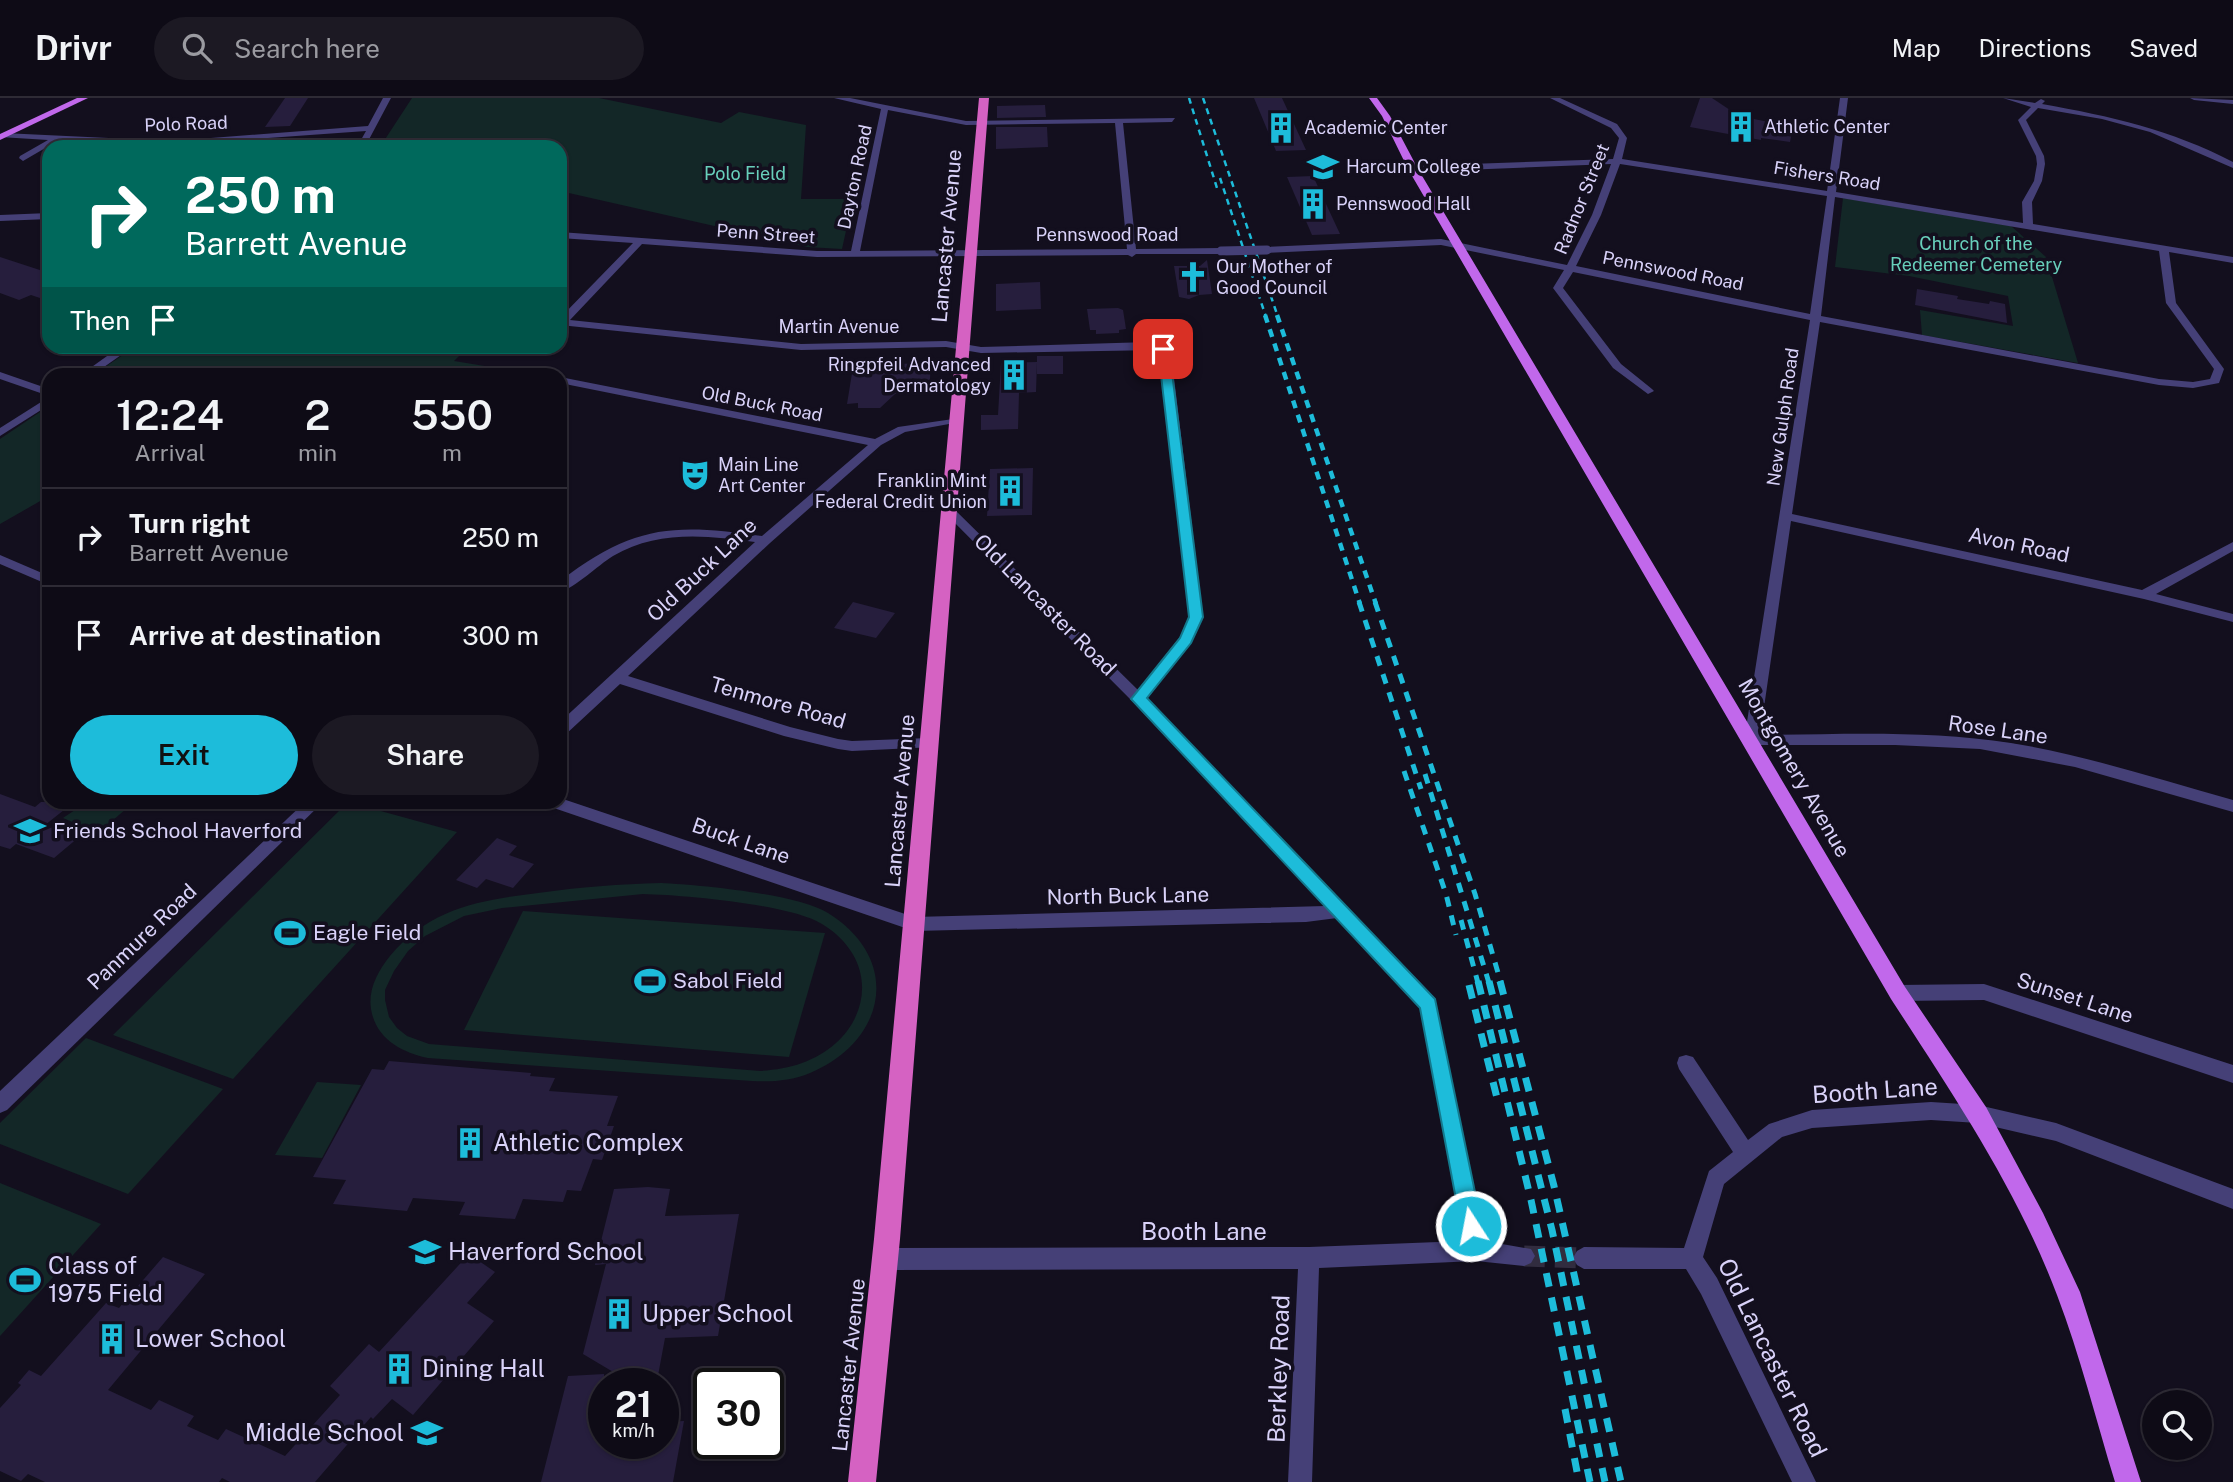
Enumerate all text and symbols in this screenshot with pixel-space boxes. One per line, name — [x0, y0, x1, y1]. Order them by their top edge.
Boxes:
search box — [154, 17, 644, 80]
text: Drivr — [35, 29, 112, 67]
icon: search — [178, 29, 216, 67]
text: Search here — [234, 33, 380, 64]
text: Map — [1892, 34, 1941, 62]
text: Directions — [1979, 34, 2091, 62]
text: Saved — [2129, 34, 2198, 62]
building icon: Athletic Center — [1724, 110, 1758, 144]
building icon: Academic Center — [1264, 111, 1298, 145]
street label: Polo Road — [144, 112, 228, 135]
place label: Athletic Center — [1764, 116, 1890, 137]
place label: Academic Center — [1304, 117, 1448, 138]
street label: Dayton Road — [833, 123, 876, 231]
street label: Radnor Street — [1550, 140, 1613, 257]
street label: Lancaster Avenue — [926, 148, 967, 324]
school or university icon: Harcum College — [1306, 150, 1340, 184]
place label: Harcum College — [1346, 156, 1481, 177]
street label: Fishers Road — [1772, 157, 1882, 194]
park label: Polo Field — [704, 163, 786, 184]
text: 250 m — [185, 166, 336, 224]
icon: right — [70, 168, 161, 259]
building icon: Pennswood Hall — [1296, 187, 1330, 221]
place label: Pennswood Hall — [1336, 193, 1471, 214]
street label: Penn Street — [716, 220, 816, 247]
street label: Pennswood Road — [1035, 224, 1179, 245]
text: Barrett Avenue — [185, 225, 407, 262]
park label: Church of the Redeemer Cemetery — [1890, 233, 2062, 275]
street label: Pennswood Road — [1601, 247, 1745, 294]
place label: Our Mother of Good Council — [1216, 256, 1332, 298]
church icon: Our Mother of Good Council — [1176, 260, 1210, 294]
icon: arrive — [144, 301, 182, 339]
text: Then — [70, 305, 130, 336]
street label: Martin Avenue — [779, 316, 899, 337]
pin — [1133, 319, 1193, 379]
icon: arrive — [1144, 330, 1182, 368]
street label: New Gulph Road — [1762, 347, 1803, 487]
place label: Ringpfeil Advanced Dermatology — [828, 354, 991, 396]
building icon: Ringpfeil Advanced Dermatology — [997, 358, 1031, 392]
street label: Old Buck Road — [700, 382, 824, 426]
text: 12:24 — [116, 390, 224, 439]
text: 2 — [305, 390, 330, 439]
text: 550 — [411, 390, 493, 439]
text: Arrival — [134, 439, 206, 466]
text: min — [298, 439, 337, 466]
text: m — [442, 439, 462, 466]
place label: Main Line Art Center — [718, 454, 806, 496]
theatre icon: Main Line Art Center — [678, 458, 712, 492]
place label: Franklin Mint Federal Credit Union — [815, 470, 987, 512]
building icon: Franklin Mint Federal Credit Union — [993, 474, 1027, 508]
text: Turn right — [129, 508, 251, 539]
street label: Old Buck Lane — [642, 513, 762, 627]
icon: right — [70, 518, 108, 556]
text: 250 m — [462, 522, 539, 553]
street label: Avon Road — [1966, 522, 2072, 567]
street label: Old Lancaster Road — [969, 529, 1121, 681]
text: Barrett Avenue — [129, 539, 289, 566]
icon: arrive — [70, 616, 108, 654]
text: Arrive at destination — [129, 620, 381, 651]
text: 300 m — [462, 620, 539, 651]
street label: Tenmore Road — [708, 671, 849, 734]
street label: Montgomery Avenue — [1733, 674, 1856, 861]
street label: Rose Lane — [1947, 710, 2050, 749]
street label: Lancaster Avenue — [879, 713, 920, 889]
button: Exit — [70, 715, 298, 795]
button: Share — [312, 715, 539, 795]
street label: Buck Lane — [689, 812, 793, 869]
school or university icon: Friends School Haverford — [13, 814, 47, 848]
place label: Friends School Haverford — [53, 818, 302, 843]
street label: Panmure Road — [82, 878, 201, 995]
street label: North Buck Lane — [1046, 882, 1210, 909]
sports icon: Eagle Field — [273, 916, 307, 950]
place label: Eagle Field — [313, 920, 421, 945]
sports icon: Sabol Field — [633, 964, 667, 998]
street label: Sunset Lane — [2014, 967, 2137, 1028]
place label: Sabol Field — [673, 968, 782, 993]
street label: Booth Lane — [1811, 1072, 1939, 1108]
building icon: Athletic Complex — [453, 1126, 487, 1160]
place label: Athletic Complex — [493, 1128, 684, 1156]
position arrow — [1434, 1189, 1508, 1263]
street label: Booth Lane — [1141, 1217, 1267, 1245]
school or university icon: Haverford School — [408, 1235, 442, 1269]
place label: Haverford School — [448, 1237, 644, 1265]
place label: Class of 1975 Field — [48, 1251, 163, 1307]
street label: Old Lancaster Road — [1713, 1254, 1833, 1461]
sports icon: Class of 1975 Field — [8, 1263, 42, 1297]
street label: Lancaster Avenue — [827, 1277, 870, 1453]
street label: Berkley Road — [1261, 1294, 1295, 1443]
building icon: Upper School — [602, 1297, 636, 1331]
place label: Upper School — [642, 1299, 793, 1327]
building icon: Lower School — [95, 1322, 129, 1356]
place label: Lower School — [135, 1324, 286, 1352]
building icon: Dining Hall — [382, 1352, 416, 1386]
place label: Dining Hall — [422, 1354, 545, 1382]
speed limit sign: 30 — [693, 1368, 784, 1459]
text: 21 — [615, 1384, 652, 1425]
map controls — [2142, 1390, 2212, 1460]
button: search — [2142, 1390, 2212, 1460]
school or university icon: Middle School — [410, 1416, 444, 1450]
place label: Middle School — [245, 1418, 404, 1446]
text: km/h — [612, 1420, 655, 1441]

